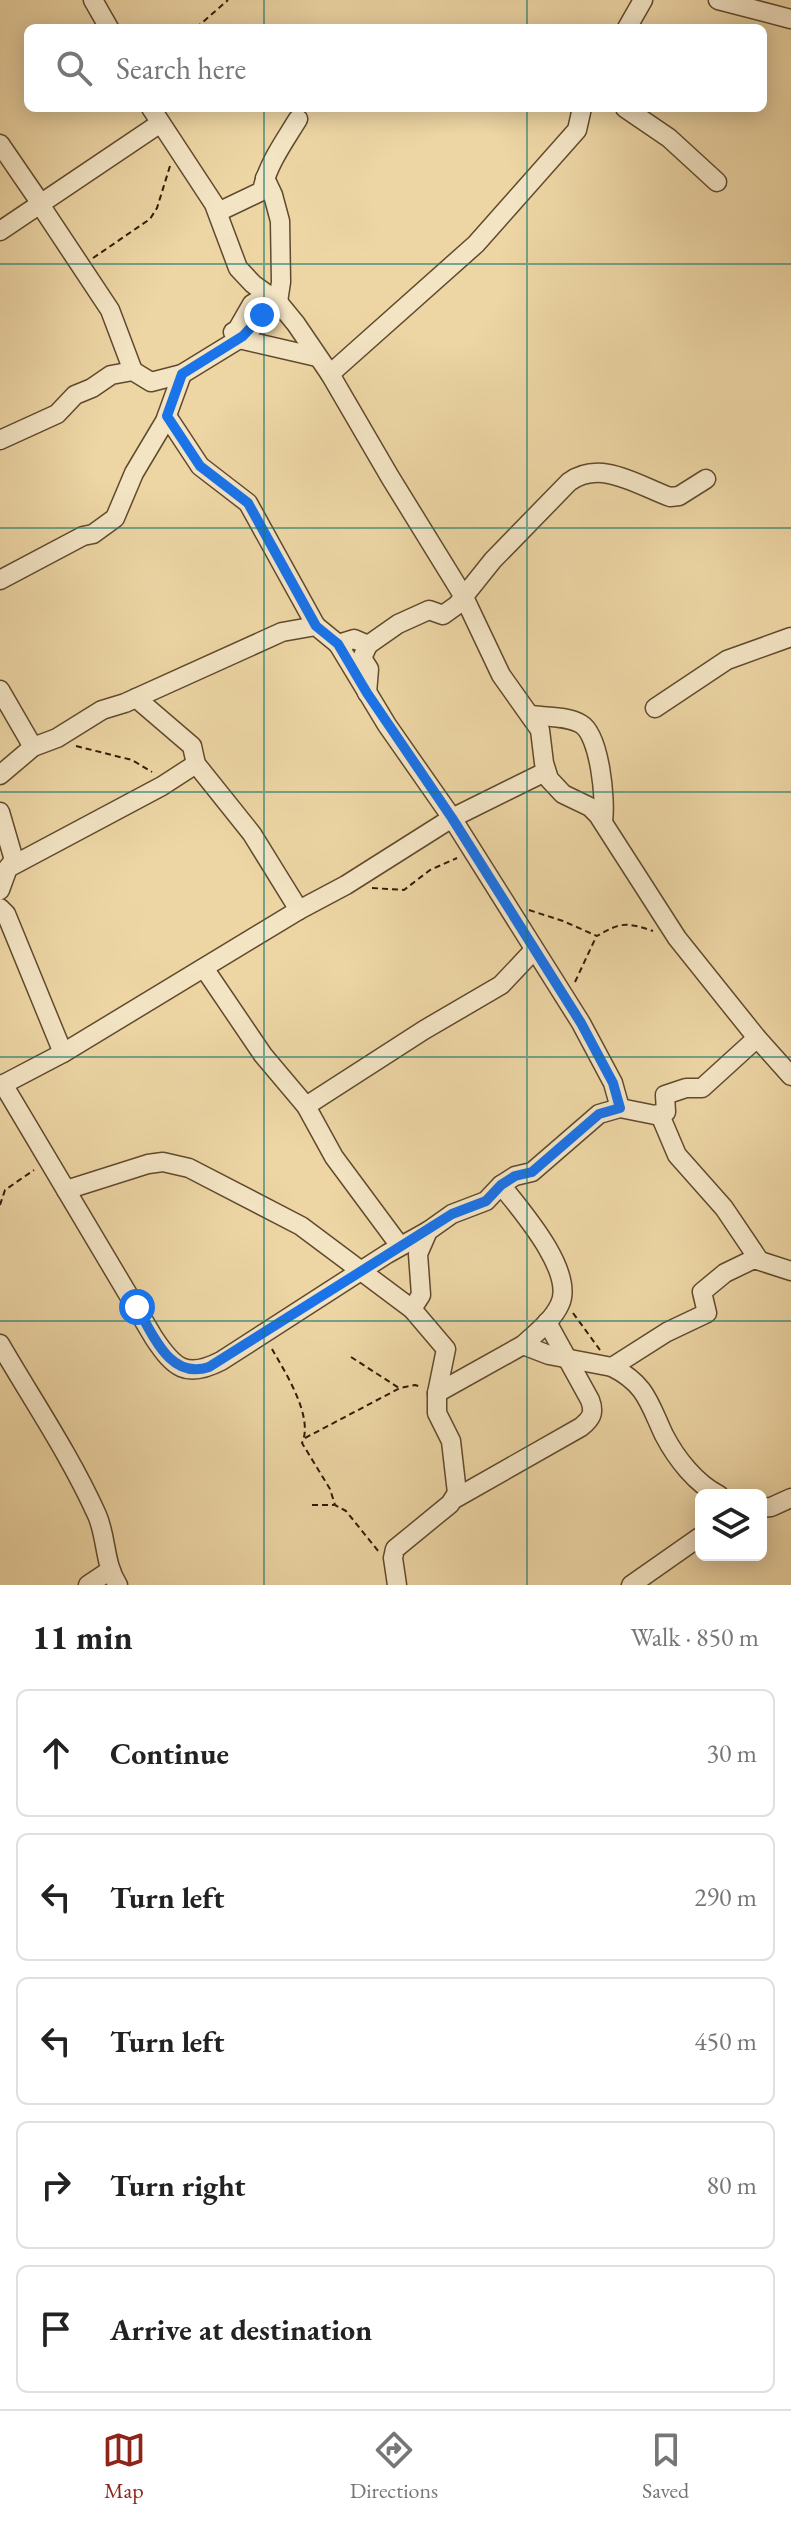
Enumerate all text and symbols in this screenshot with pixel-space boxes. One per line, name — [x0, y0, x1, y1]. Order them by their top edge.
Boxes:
search box — [24, 24, 767, 112]
icon: search — [52, 46, 96, 90]
text: Search here — [116, 49, 246, 88]
route end — [244, 297, 280, 333]
route start — [119, 1289, 155, 1325]
map controls — [695, 1489, 767, 1561]
button: layers — [695, 1489, 767, 1561]
text: 11 min — [32, 1615, 133, 1659]
text: Walk · 850 m — [631, 1620, 759, 1654]
icon: ahead — [34, 1731, 78, 1775]
text: Continue — [110, 1734, 229, 1773]
text: 30 m — [707, 1736, 757, 1770]
icon: left — [34, 1875, 78, 1919]
text: Turn left — [110, 1878, 224, 1917]
text: 290 m — [694, 1880, 757, 1914]
icon: left — [34, 2019, 78, 2063]
text: Turn left — [110, 2022, 224, 2061]
text: 450 m — [694, 2024, 757, 2058]
icon: right — [34, 2163, 78, 2207]
text: Turn right — [110, 2166, 246, 2205]
text: 80 m — [707, 2168, 757, 2202]
icon: arrive — [34, 2307, 78, 2351]
text: Arrive at destination — [110, 2310, 372, 2349]
tab: Map — [102, 2428, 146, 2505]
tab: Directions — [350, 2428, 438, 2505]
tab: Saved — [642, 2428, 689, 2505]

